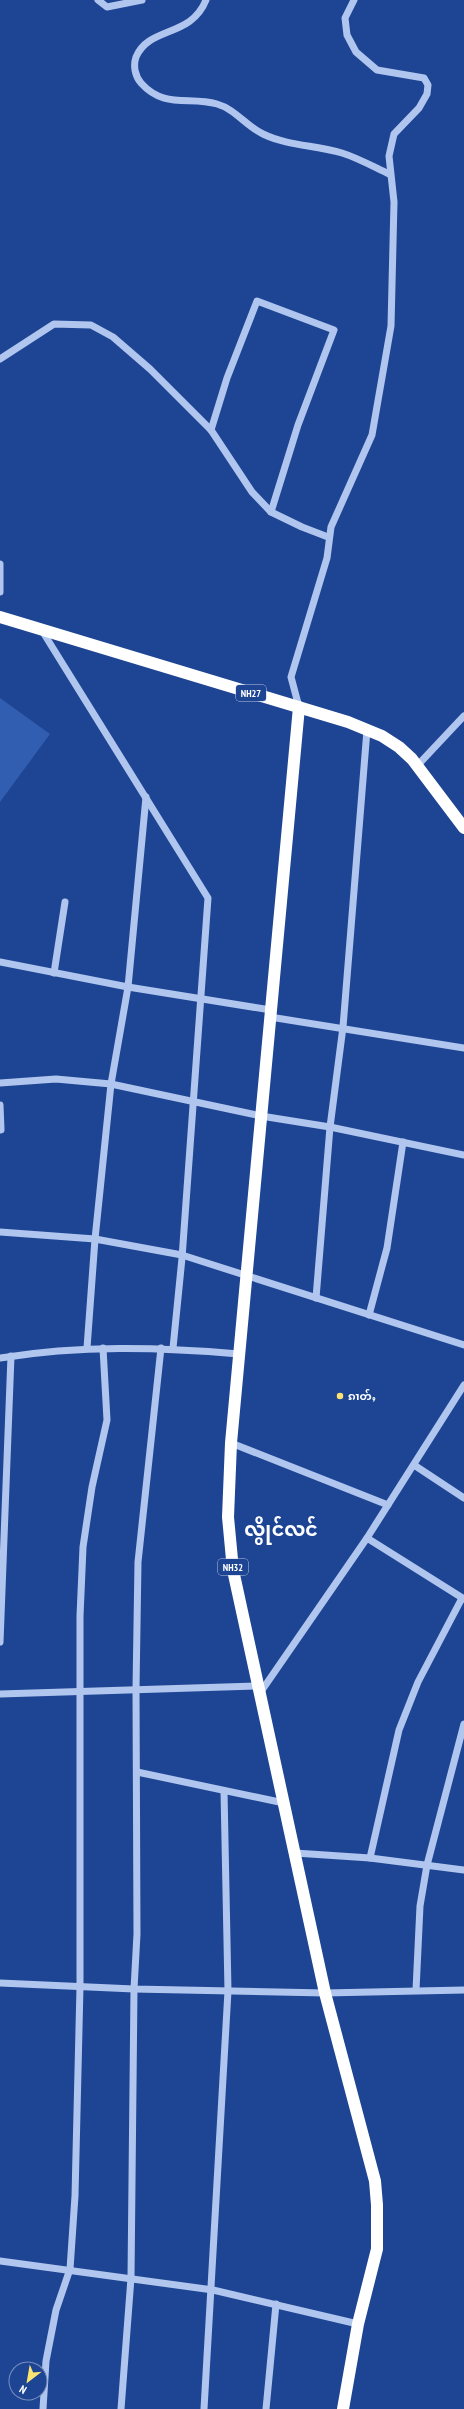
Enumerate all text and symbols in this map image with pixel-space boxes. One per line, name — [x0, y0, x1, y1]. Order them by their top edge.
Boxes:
road number: NH27 — [236, 685, 266, 701]
place label: ၵၢတ်ႇ — [348, 1389, 376, 1403]
marker: ၵၢတ်ႇ — [335, 1391, 345, 1401]
district label: လွိုင်လင် — [244, 1516, 318, 1545]
road number: NH32 — [218, 1559, 248, 1575]
north arrow — [8, 2361, 48, 2401]
text: N — [17, 2382, 29, 2397]

